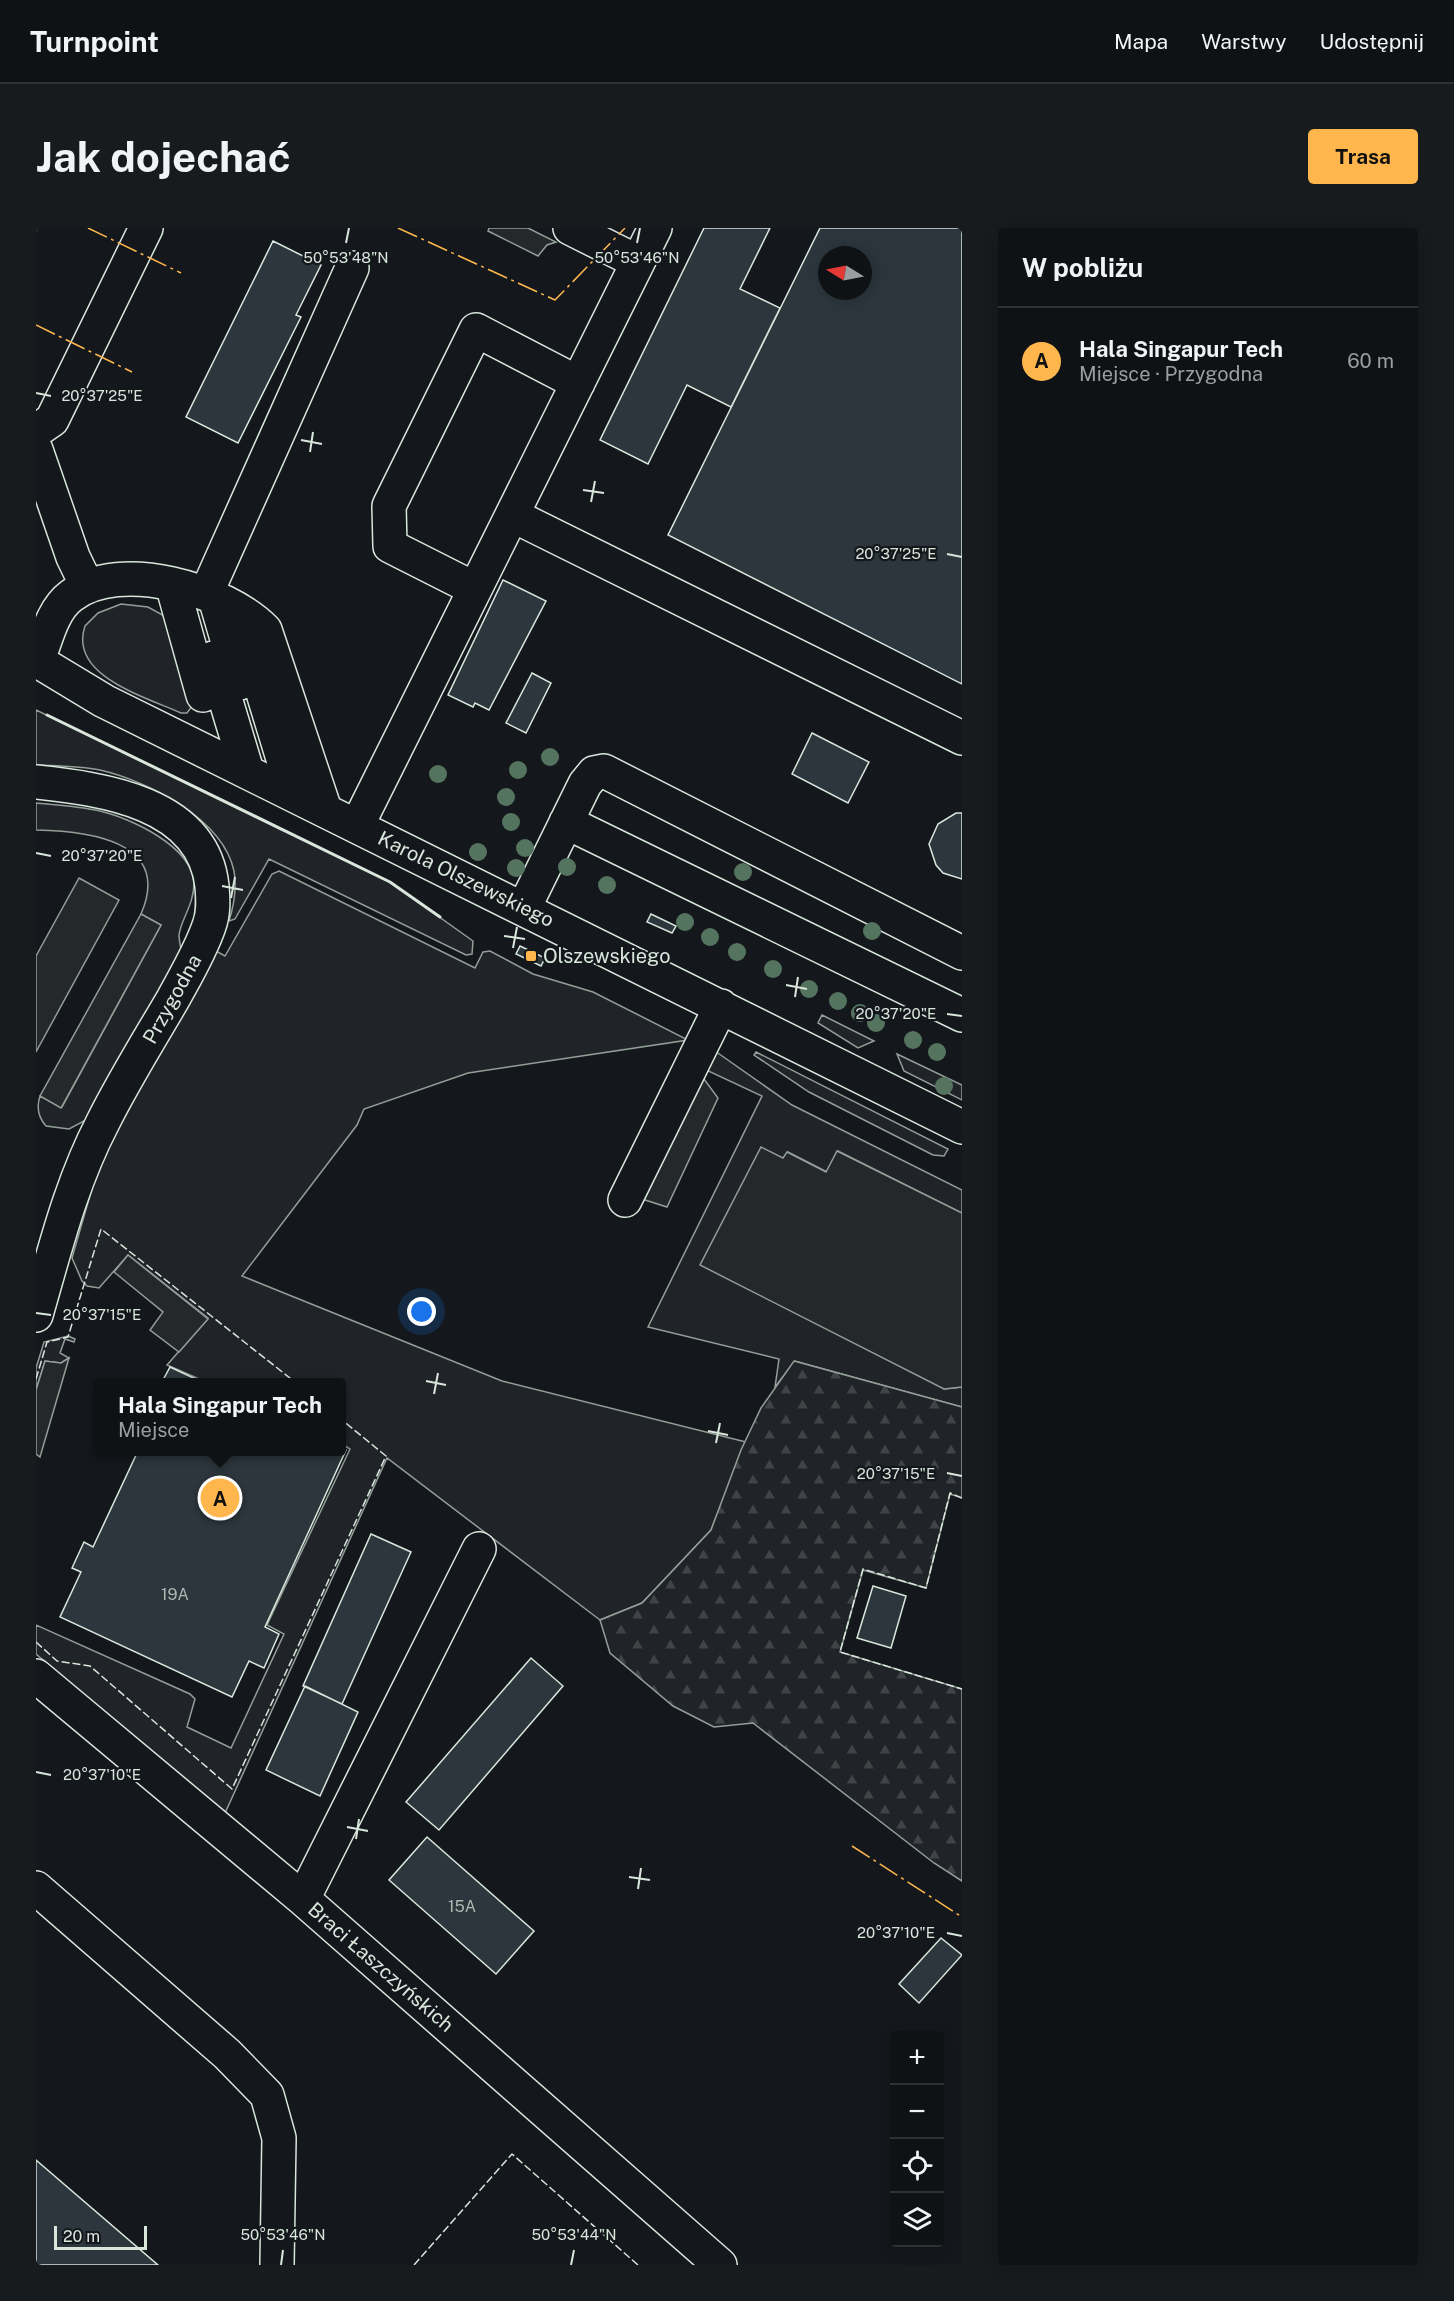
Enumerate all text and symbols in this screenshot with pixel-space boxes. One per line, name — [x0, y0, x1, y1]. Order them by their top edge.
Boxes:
text: Turnpoint — [30, 25, 159, 58]
text: Mapa — [1114, 29, 1168, 54]
text: Warstwy — [1201, 29, 1286, 54]
text: Udostępnij — [1319, 29, 1424, 54]
button: Trasa — [1308, 129, 1418, 184]
text: Jak dojechać — [36, 132, 291, 181]
north arrow — [818, 246, 872, 300]
text: 50°53'48"N — [303, 249, 389, 266]
text: 50°53'46"N — [595, 249, 679, 266]
text: W pobliżu — [1022, 252, 1143, 283]
text: Hala Singapur Tech — [1079, 336, 1283, 362]
text: A — [1034, 349, 1049, 373]
text: 60 m — [1347, 349, 1394, 373]
text: Miejsce · Przygodna — [1079, 362, 1263, 386]
text: 20°37'25"E — [61, 387, 143, 404]
text: 20°37'25"E — [855, 545, 937, 562]
street label: Karola Olszewskiego — [374, 826, 558, 932]
text: 20°37'20"E — [62, 847, 142, 864]
place label: Olszewskiego — [543, 944, 670, 968]
marker: Olszewskiego — [524, 949, 538, 963]
street label: Przygodna — [138, 950, 206, 1048]
text: 20°37'20"E — [856, 1005, 936, 1022]
your location — [407, 1297, 436, 1326]
text: 20°37'15"E — [63, 1306, 141, 1323]
popup — [94, 1378, 346, 1456]
text: Hala Singapur Tech — [118, 1392, 322, 1418]
text: Miejsce — [118, 1418, 189, 1442]
text: 20°37'15"E — [857, 1465, 935, 1482]
pin: A — [200, 1476, 240, 1520]
house number: 19A — [161, 1585, 189, 1604]
text: 20°37'10"E — [63, 1766, 141, 1783]
street label: Braci Łaszczyńskich — [303, 1897, 459, 2037]
house number: 15A — [448, 1897, 476, 1916]
text: 20°37'10"E — [857, 1924, 935, 1941]
map controls — [890, 2031, 944, 2247]
button: + — [890, 2031, 944, 2085]
button: − — [890, 2085, 944, 2139]
button: locate — [890, 2139, 944, 2193]
button: layers — [890, 2193, 944, 2247]
scale bar — [54, 2223, 147, 2250]
text: 50°53'46"N — [241, 2226, 325, 2243]
text: 50°53'44"N — [531, 2226, 617, 2243]
text: 20 m — [63, 2227, 100, 2246]

